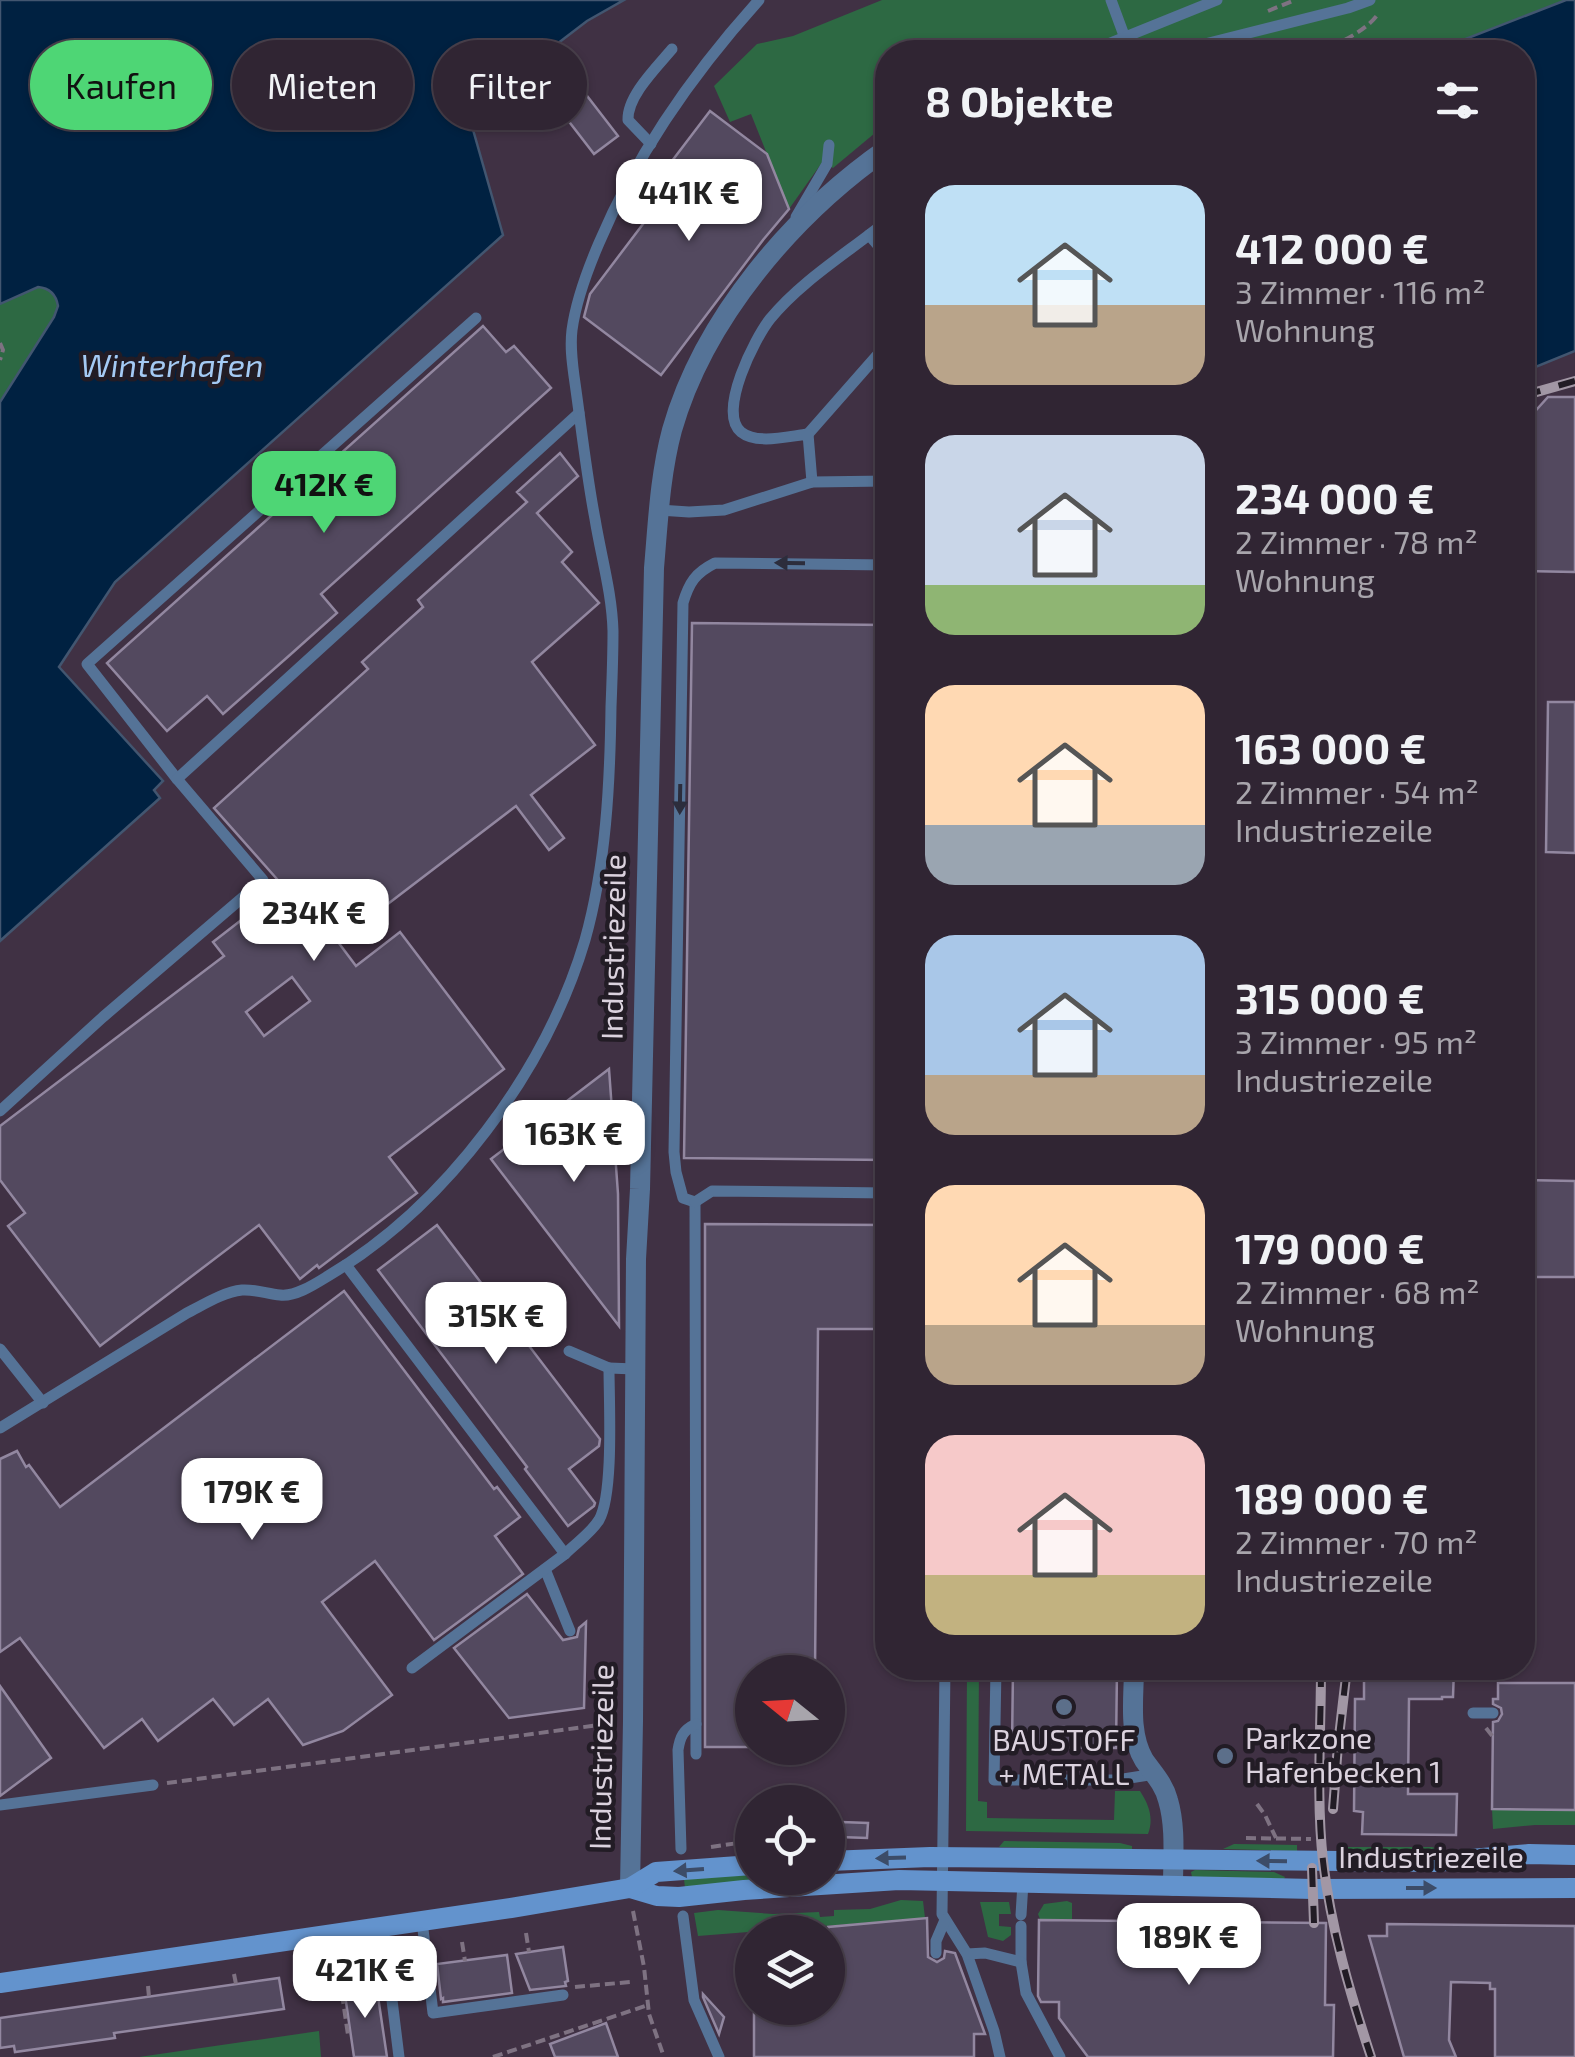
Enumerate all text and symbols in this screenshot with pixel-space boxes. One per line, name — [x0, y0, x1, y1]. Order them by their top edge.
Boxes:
chip: Kaufen — [30, 40, 212, 130]
chip: Mieten — [232, 40, 413, 130]
chip: Filter — [433, 40, 587, 130]
icon: filters — [1430, 73, 1485, 128]
text: 8 Objekte — [925, 75, 1114, 125]
pin: 441K € — [608, 159, 770, 244]
text: 441K € — [638, 172, 740, 210]
text: 412 000 € — [1235, 222, 1429, 272]
icon: home — [1005, 225, 1125, 345]
text: 3 Zimmer · 116 m² — [1235, 272, 1485, 310]
text: Wohnung — [1235, 310, 1375, 348]
water label: Winterhafen — [80, 345, 264, 384]
pin: 412K € — [243, 451, 405, 536]
text: 412K € — [274, 464, 374, 502]
text: 234 000 € — [1235, 472, 1435, 522]
icon: home — [1005, 475, 1125, 595]
text: 2 Zimmer · 78 m² — [1235, 522, 1478, 560]
one-way arrow — [774, 555, 806, 571]
text: Wohnung — [1235, 560, 1375, 598]
text: 163 000 € — [1235, 722, 1426, 772]
icon: home — [1005, 725, 1125, 845]
text: 2 Zimmer · 54 m² — [1235, 772, 1479, 810]
one-way arrow — [672, 783, 688, 815]
text: Industriezeile — [1235, 810, 1433, 848]
street label: Industriezeile — [592, 854, 632, 1040]
pin: 234K € — [233, 879, 395, 964]
text: 234K € — [262, 892, 366, 930]
text: 315 000 € — [1235, 972, 1425, 1022]
icon: home — [1005, 975, 1125, 1095]
text: 3 Zimmer · 95 m² — [1235, 1022, 1477, 1060]
text: Industriezeile — [1235, 1060, 1433, 1098]
pin: 163K € — [493, 1100, 655, 1185]
text: 163K € — [525, 1113, 623, 1151]
text: 179 000 € — [1235, 1222, 1425, 1272]
icon: home — [1005, 1225, 1125, 1345]
text: 2 Zimmer · 68 m² — [1235, 1272, 1480, 1310]
pin: 315K € — [415, 1282, 577, 1367]
text: 315K € — [447, 1295, 545, 1333]
text: Wohnung — [1235, 1310, 1375, 1348]
pin: 179K € — [171, 1458, 333, 1543]
text: 179K € — [203, 1471, 301, 1509]
text: 189 000 € — [1235, 1472, 1429, 1522]
icon: home — [1005, 1475, 1125, 1595]
text: 2 Zimmer · 70 m² — [1235, 1522, 1478, 1560]
text: Industriezeile — [1235, 1560, 1433, 1598]
north arrow — [735, 1655, 845, 1765]
map controls — [735, 1655, 845, 2025]
street label: Industriezeile — [580, 1664, 620, 1850]
marker: BAUSTOFF + METALL — [1053, 1696, 1075, 1718]
place label: Parkzone Hafenbecken 1 — [1245, 1719, 1441, 1789]
place label: BAUSTOFF + METALL — [992, 1721, 1136, 1791]
marker: Parkzone Hafenbecken 1 — [1214, 1745, 1236, 1767]
button: locate — [735, 1785, 845, 1895]
street label: Industriezeile — [1338, 1838, 1524, 1874]
one-way arrow — [874, 1851, 906, 1867]
one-way arrow — [1256, 1853, 1288, 1869]
one-way arrow — [673, 1862, 705, 1878]
one-way arrow — [1405, 1880, 1437, 1896]
pin: 189K € — [1108, 1903, 1270, 1988]
button: layers — [735, 1915, 845, 2025]
text: 189K € — [1139, 1916, 1239, 1954]
pin: 421K € — [284, 1936, 446, 2021]
text: 421K € — [315, 1949, 415, 1987]

